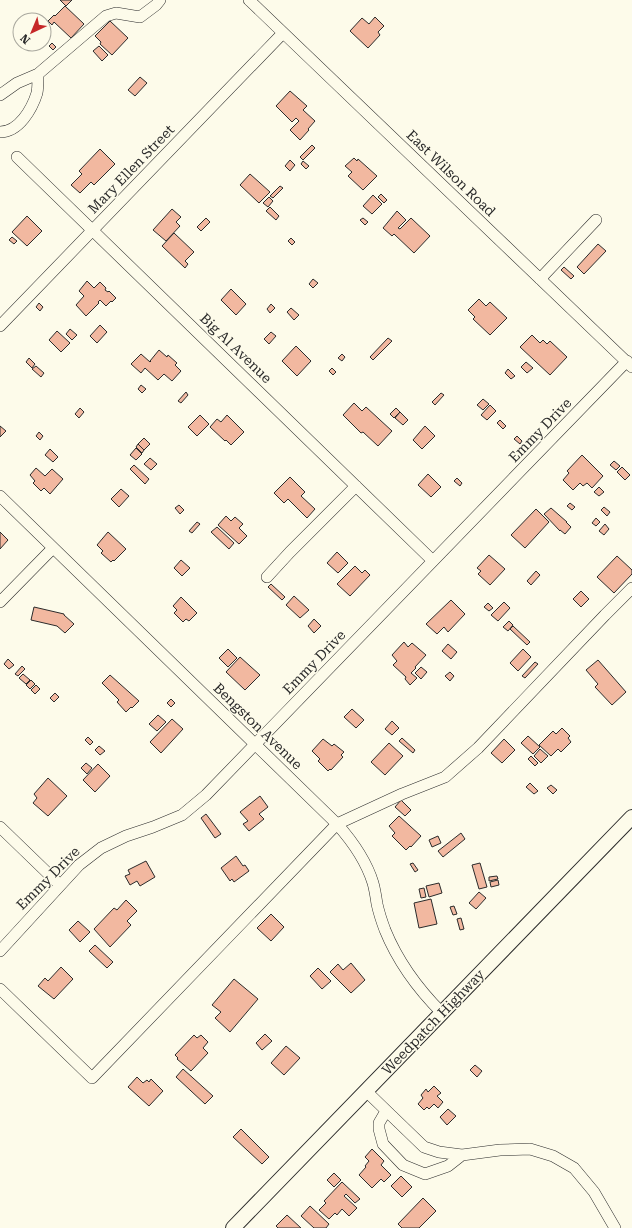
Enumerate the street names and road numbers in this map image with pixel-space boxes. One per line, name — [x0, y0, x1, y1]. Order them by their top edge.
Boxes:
street label: Mary Ellen Street — [85, 121, 177, 217]
street label: East Wilson Road — [403, 127, 499, 219]
street label: Big Al Avenue — [197, 310, 275, 386]
street label: Emmy Drive — [506, 394, 575, 465]
street label: Emmy Drive — [280, 626, 349, 697]
street label: Bengston Avenue — [210, 680, 306, 773]
street label: Emmy Drive — [13, 843, 83, 913]
street label: Weedpatch Highway — [379, 966, 488, 1078]

